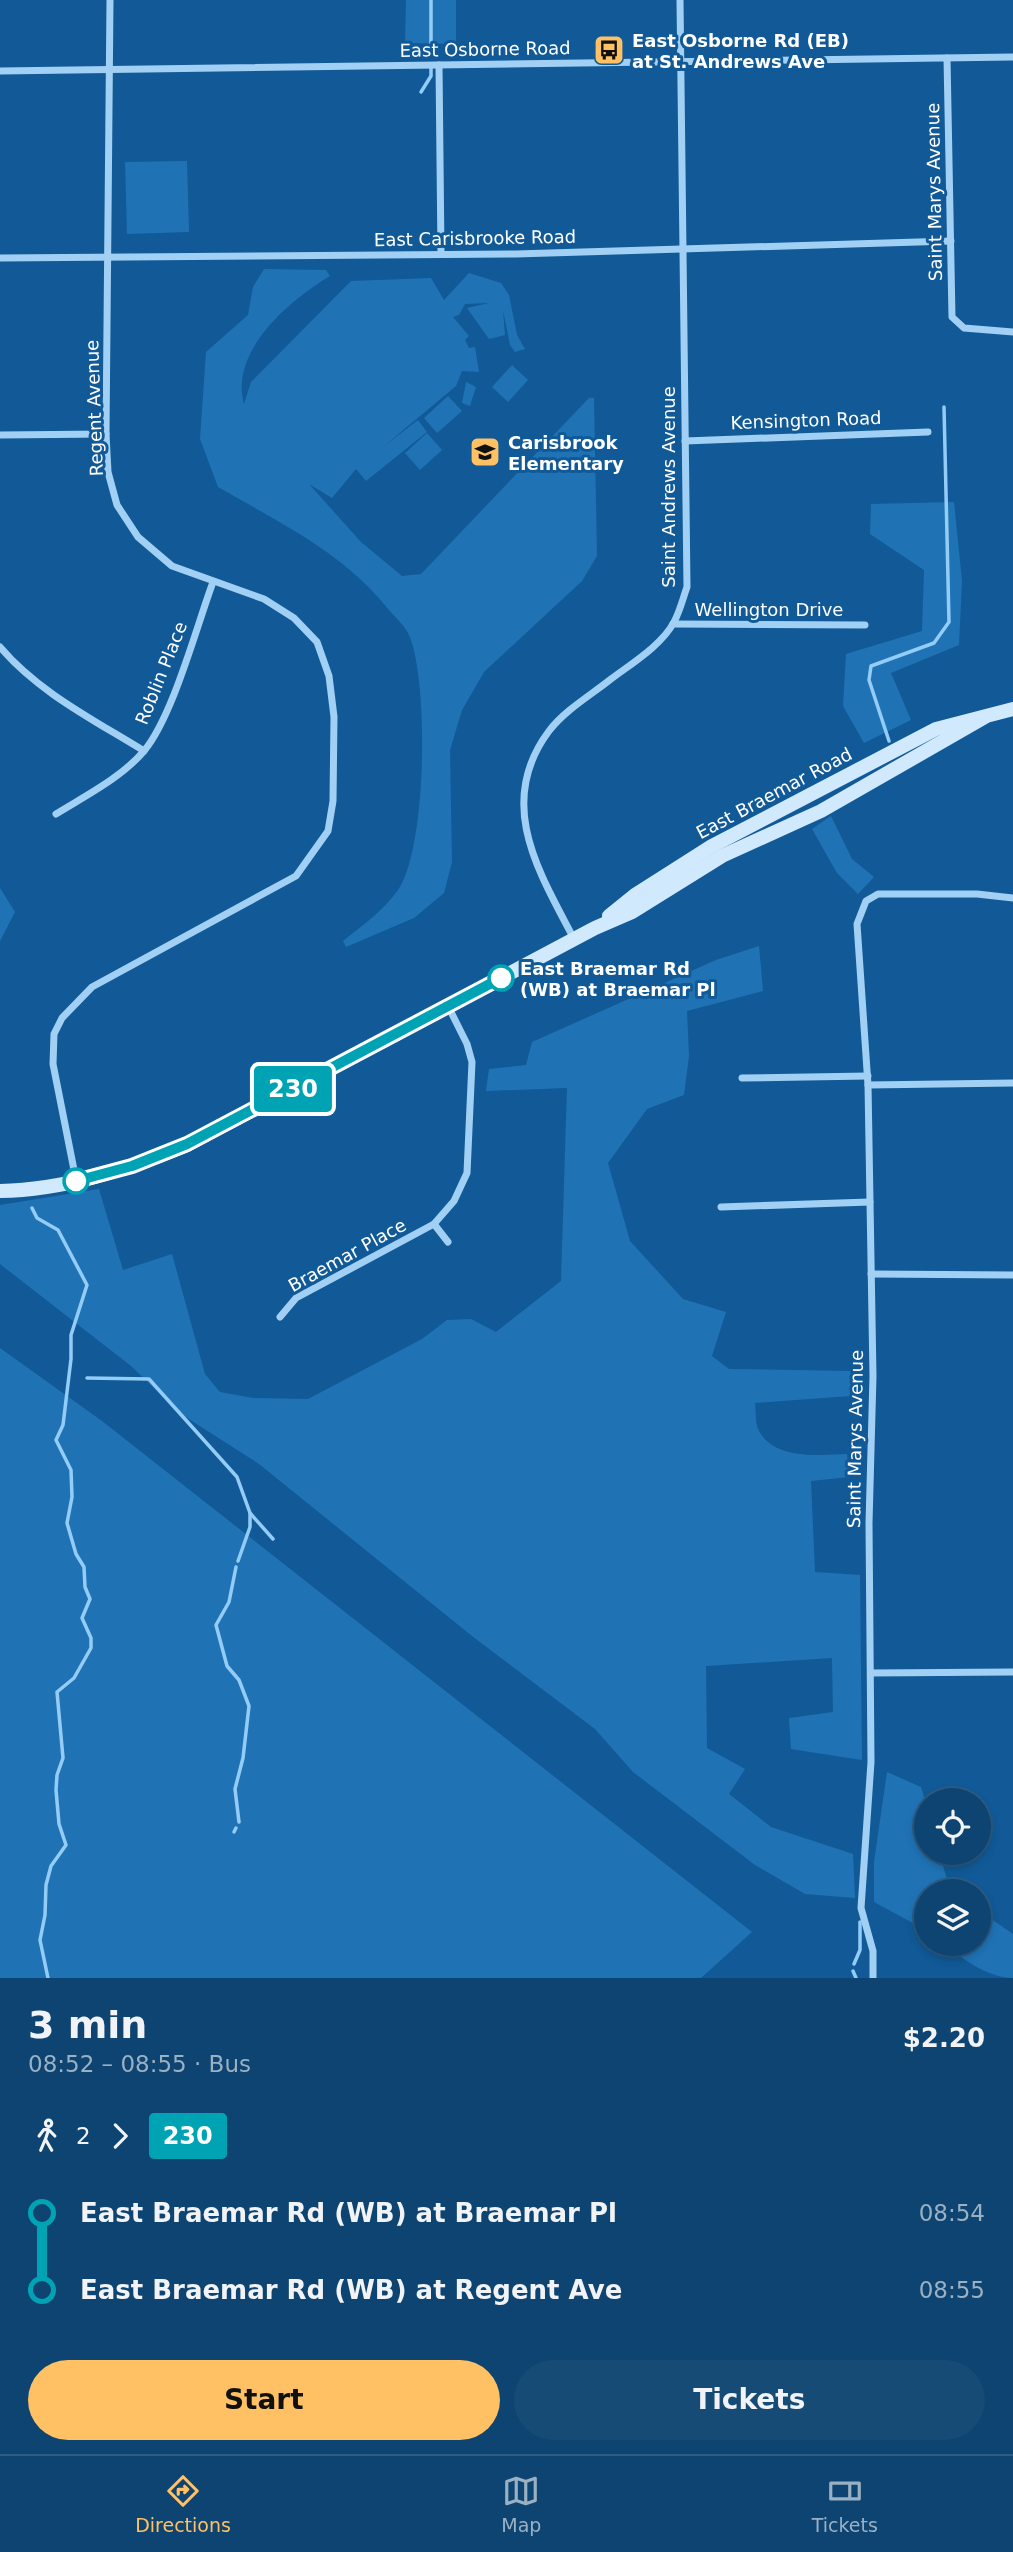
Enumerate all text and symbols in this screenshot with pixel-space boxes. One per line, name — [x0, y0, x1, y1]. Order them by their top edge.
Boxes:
place label: East Osborne Rd (EB) at St. Andrews Ave — [632, 30, 849, 72]
bus stop icon: East Osborne Rd (EB) at St. Andrews Ave — [592, 33, 626, 67]
street label: East Osborne Road — [399, 37, 571, 61]
street label: Saint Marys Avenue — [922, 103, 946, 281]
street label: East Carisbrooke Road — [374, 226, 576, 250]
street label: Regent Avenue — [81, 340, 107, 476]
street label: Saint Andrews Avenue — [658, 386, 679, 588]
street label: Kensington Road — [730, 407, 882, 433]
place label: Carisbrook Elementary — [508, 432, 624, 474]
school or university icon: Carisbrook Elementary — [468, 435, 502, 469]
street label: Wellington Drive — [695, 599, 843, 620]
street label: Roblin Place — [131, 618, 191, 728]
street label: East Braemar Road — [693, 743, 855, 843]
place label: East Braemar Rd (WB) at Braemar Pl — [520, 958, 716, 1000]
marker: East Braemar Rd (WB) at Braemar Pl — [488, 965, 514, 991]
line badge: 230 — [253, 1066, 333, 1112]
text: 230 — [268, 1075, 318, 1103]
unlabelled marker — [63, 1168, 89, 1194]
street label: Braemar Place — [284, 1214, 410, 1296]
street label: Saint Marys Avenue — [843, 1350, 867, 1528]
map controls — [914, 1788, 991, 1956]
button: locate — [914, 1788, 991, 1865]
button: layers — [914, 1879, 991, 1956]
text: 3 min — [28, 2003, 147, 2047]
text: $2.20 — [903, 2023, 985, 2053]
text: 08:52 – 08:55 · Bus — [28, 2051, 251, 2077]
icon: walk — [28, 2117, 66, 2155]
icon: forward — [101, 2117, 139, 2155]
text: 230 — [163, 2122, 213, 2150]
text: 2 — [76, 2123, 91, 2149]
text: East Braemar Rd (WB) at Braemar Pl — [80, 2198, 617, 2228]
text: 08:54 — [919, 2200, 985, 2226]
text: East Braemar Rd (WB) at Regent Ave — [80, 2275, 622, 2305]
text: 08:55 — [919, 2277, 985, 2303]
button: Start — [28, 2360, 500, 2440]
button: Tickets — [514, 2360, 985, 2440]
tab: Directions — [135, 2472, 231, 2536]
tab: Map — [501, 2472, 541, 2536]
tab: Tickets — [812, 2472, 878, 2536]

